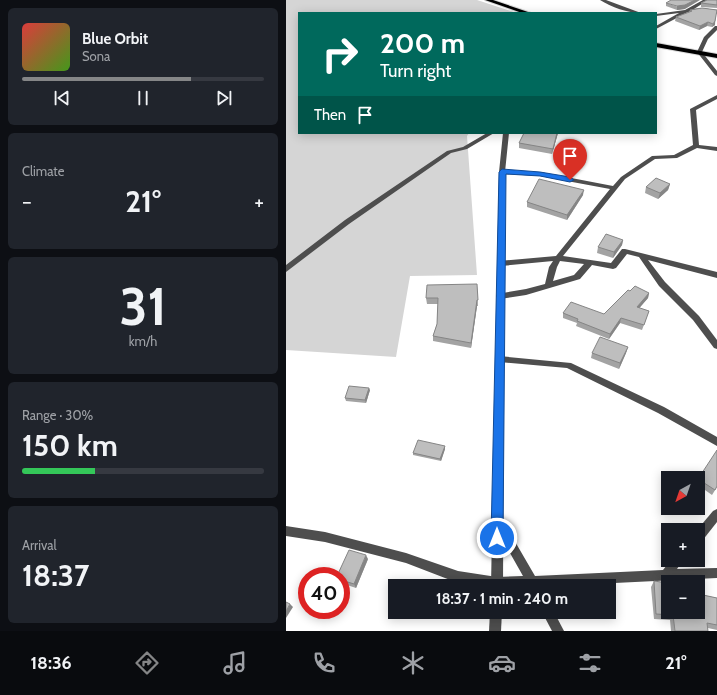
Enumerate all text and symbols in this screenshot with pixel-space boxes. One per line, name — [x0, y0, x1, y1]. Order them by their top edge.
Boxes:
text: 200 m — [380, 26, 465, 60]
icon: right — [314, 28, 366, 80]
text: Blue Orbit — [82, 30, 148, 48]
text: Sona — [82, 48, 110, 64]
text: Turn right — [380, 60, 451, 82]
icon: previous — [51, 87, 73, 109]
icon: pause — [132, 87, 154, 109]
icon: next — [213, 87, 235, 109]
icon: arrive — [354, 104, 376, 126]
text: Then — [314, 106, 346, 124]
pin — [553, 139, 587, 180]
icon: arrive — [559, 145, 581, 167]
text: Climate — [22, 163, 64, 179]
text: 21° — [125, 183, 161, 220]
text: − — [22, 188, 32, 215]
text: + — [254, 188, 264, 215]
text: 31 — [119, 275, 167, 338]
text: km/h — [129, 333, 157, 349]
text: Range · 30% — [22, 407, 93, 423]
text: 150 km — [22, 427, 118, 464]
north arrow — [661, 471, 705, 515]
map controls — [661, 471, 705, 619]
position arrow — [476, 517, 518, 559]
button: + — [661, 523, 705, 567]
text: Arrival — [22, 537, 57, 553]
text: 18:37 — [22, 557, 89, 594]
speed limit sign: 40 — [298, 567, 350, 619]
button: − — [661, 575, 705, 619]
text: 18:37 · 1 min · 240 m — [436, 590, 568, 608]
icon: directions — [133, 649, 161, 677]
icon: music — [221, 649, 249, 677]
icon: phone — [310, 649, 338, 677]
icon: climate — [399, 649, 427, 677]
icon: car — [488, 649, 516, 677]
icon: filters — [576, 649, 604, 677]
text: 18:36 — [30, 652, 72, 674]
text: 21° — [665, 652, 687, 674]

